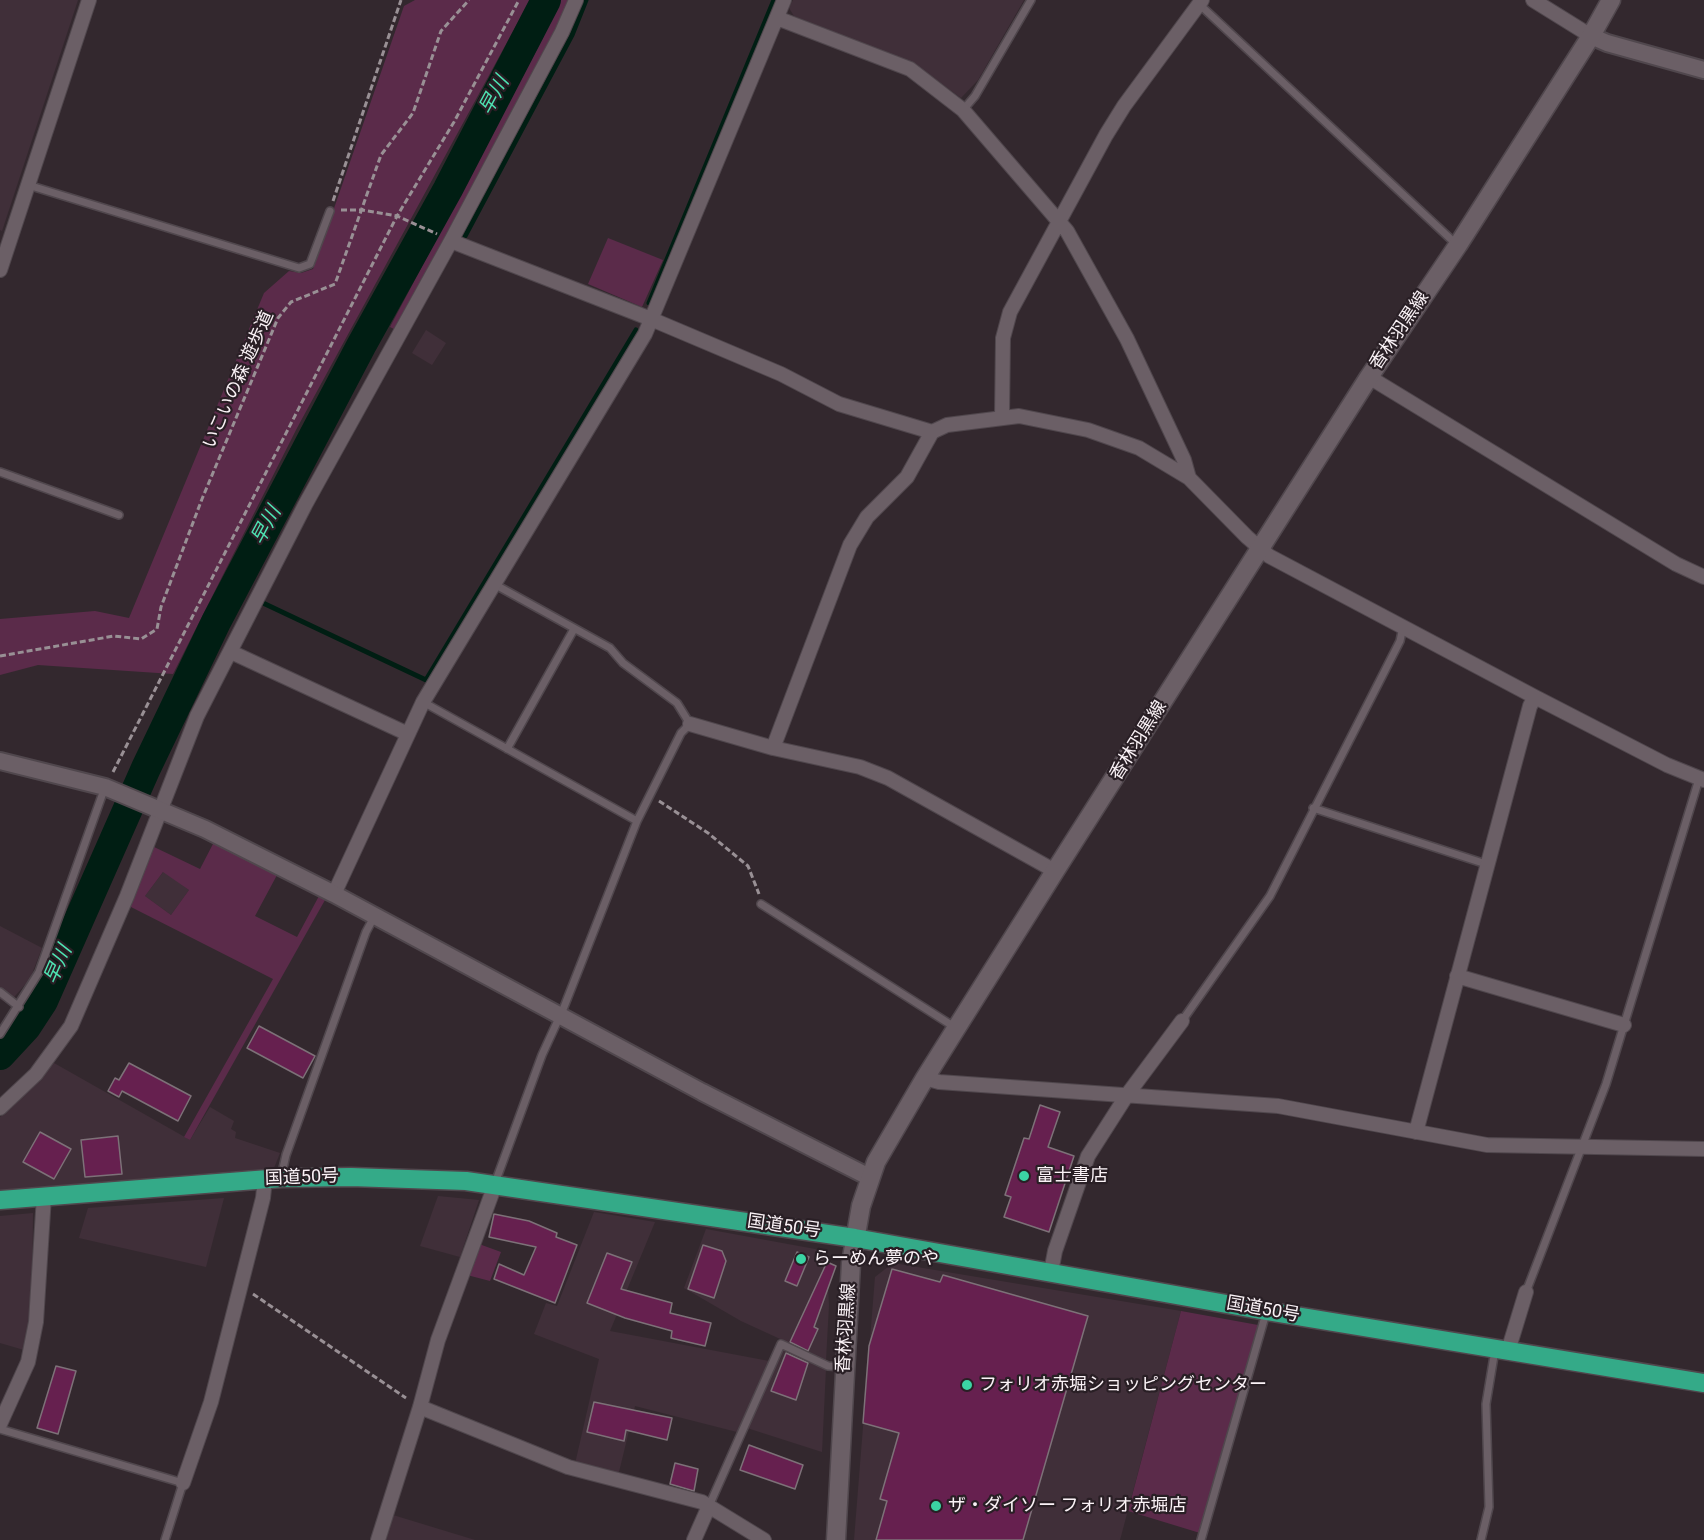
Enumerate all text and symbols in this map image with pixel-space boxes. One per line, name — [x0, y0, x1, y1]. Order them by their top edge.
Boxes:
water label: 早川 — [475, 73, 515, 119]
street label: 香林羽黒線 — [1366, 288, 1434, 374]
street label: いこいの森 遊歩道 — [199, 308, 279, 452]
water label: 早川 — [247, 503, 287, 549]
street label: 香林羽黒線 — [1106, 697, 1172, 785]
water label: 早川 — [40, 942, 78, 988]
place label: 富士書店 — [1036, 1165, 1108, 1187]
street label: 国道50号 — [265, 1166, 339, 1190]
marker: 富士書店 — [1017, 1169, 1031, 1183]
street label: 国道50号 — [746, 1211, 822, 1243]
place label: らーめん夢のや — [813, 1248, 939, 1270]
marker: らーめん夢のや — [794, 1252, 808, 1266]
street label: 香林羽黒線 — [833, 1282, 861, 1374]
street label: 国道50号 — [1225, 1293, 1301, 1327]
place label: フォリオ赤堀ショッピングセンター — [979, 1374, 1267, 1396]
marker: フォリオ赤堀ショッピングセンター — [960, 1378, 974, 1392]
place label: ザ・ダイソー フォリオ赤堀店 — [948, 1495, 1186, 1517]
marker: ザ・ダイソー フォリオ赤堀店 — [929, 1499, 943, 1513]

